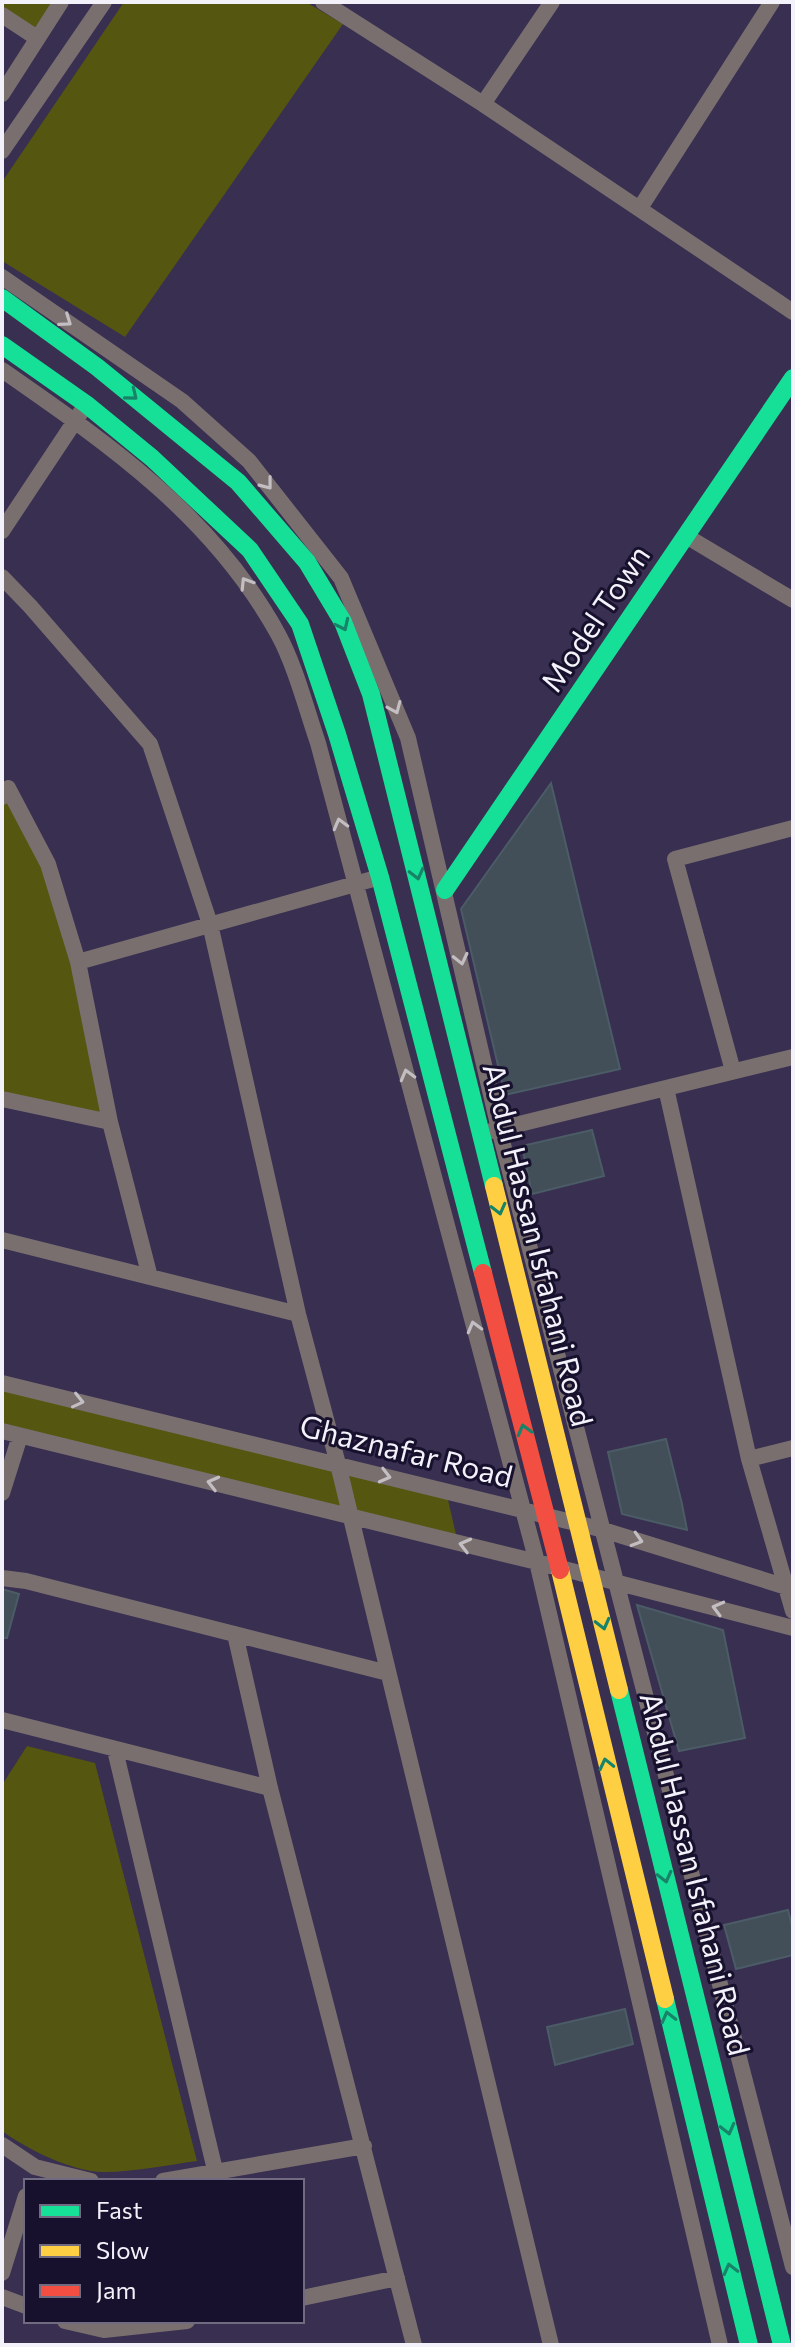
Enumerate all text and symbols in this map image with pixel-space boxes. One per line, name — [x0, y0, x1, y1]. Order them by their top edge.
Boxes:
one-way arrow — [58, 311, 72, 326]
one-way arrow — [123, 385, 137, 400]
one-way arrow — [257, 475, 272, 489]
street label: Model Town — [531, 537, 656, 698]
one-way arrow — [241, 578, 256, 592]
one-way arrow — [334, 617, 350, 632]
one-way arrow — [386, 699, 402, 714]
one-way arrow — [332, 818, 349, 832]
one-way arrow — [407, 867, 424, 881]
one-way arrow — [452, 951, 469, 965]
street label: Abdul Hassan Isfahani Road — [476, 1059, 602, 1430]
one-way arrow — [399, 1069, 416, 1083]
one-way arrow — [489, 1202, 506, 1215]
one-way arrow — [466, 1320, 483, 1334]
one-way arrow — [70, 1392, 84, 1409]
street label: Ghaznafar Road — [297, 1405, 517, 1494]
one-way arrow — [516, 1424, 533, 1438]
one-way arrow — [378, 1466, 391, 1483]
one-way arrow — [206, 1475, 220, 1492]
one-way arrow — [629, 1531, 643, 1547]
one-way arrow — [459, 1537, 473, 1554]
one-way arrow — [711, 1601, 725, 1618]
one-way arrow — [593, 1617, 610, 1631]
street label: Abdul Hassan Isfahani Road — [633, 1688, 759, 2059]
one-way arrow — [599, 1758, 616, 1772]
one-way arrow — [656, 1869, 673, 1883]
one-way arrow — [661, 2010, 678, 2024]
one-way arrow — [719, 2121, 736, 2135]
legend — [24, 2179, 304, 2323]
text: Fast — [96, 2195, 143, 2224]
text: Slow — [96, 2235, 149, 2264]
one-way arrow — [723, 2263, 740, 2277]
text: Jam — [96, 2275, 136, 2304]

